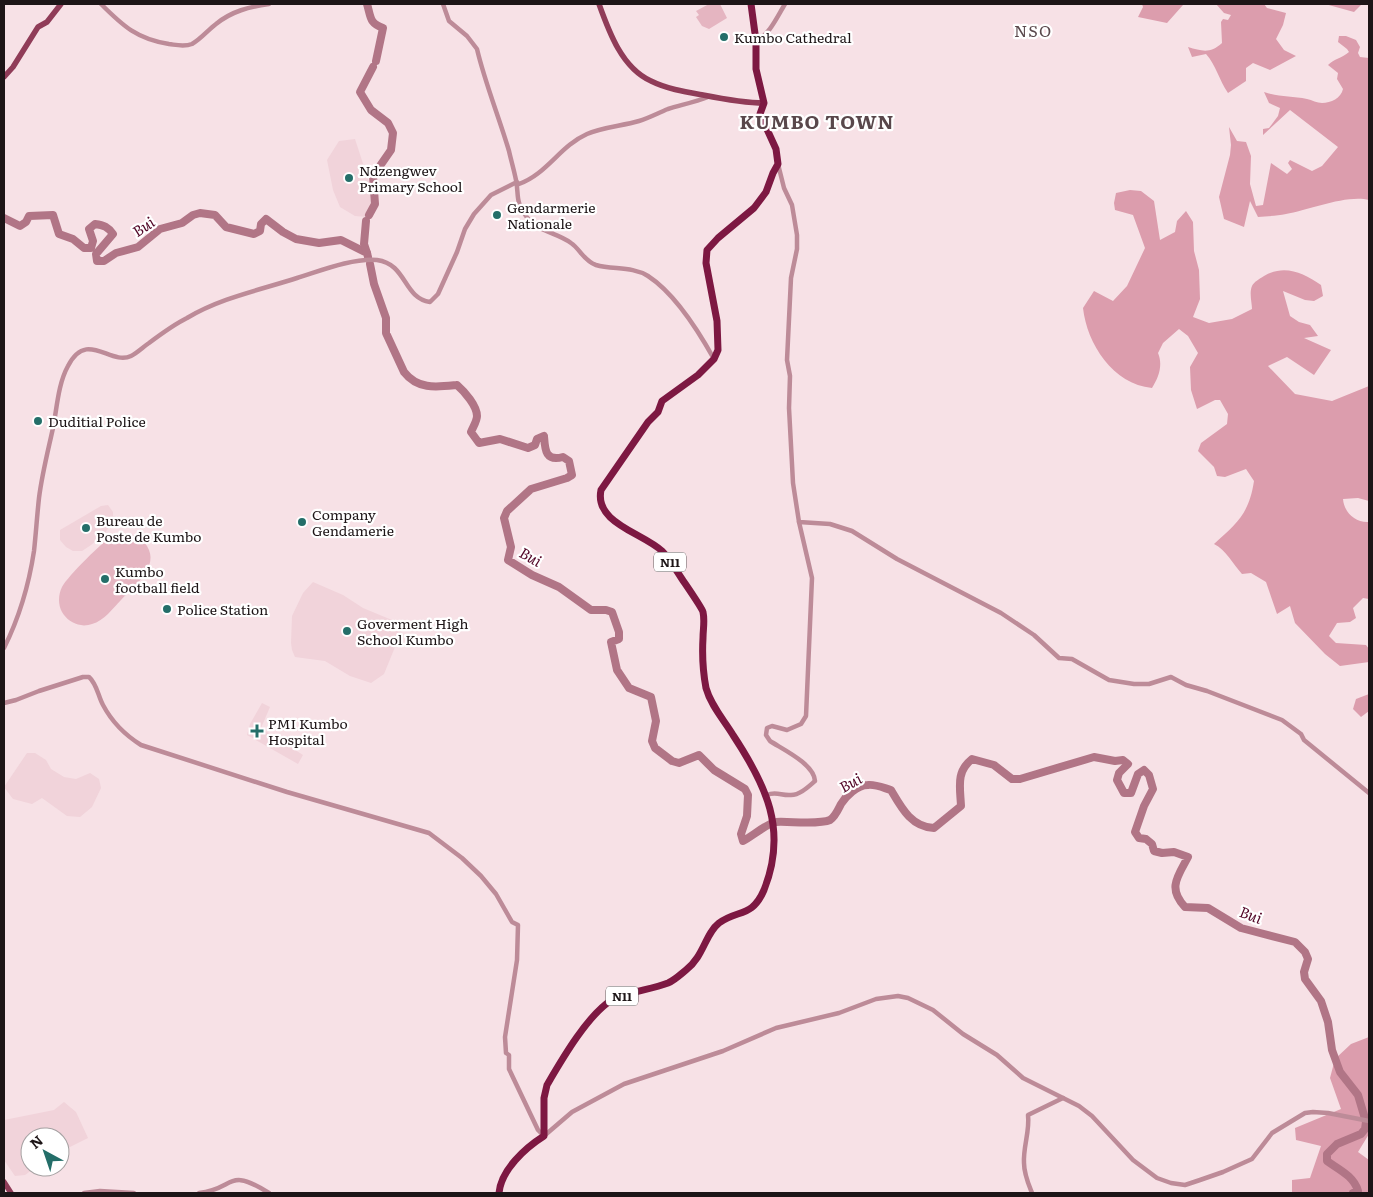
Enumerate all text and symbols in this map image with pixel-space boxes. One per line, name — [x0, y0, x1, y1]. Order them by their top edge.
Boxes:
district label: NSO — [1014, 18, 1052, 42]
place label: Kumbo Cathedral — [734, 27, 852, 47]
marker: Kumbo Cathedral — [718, 31, 730, 43]
district label: KUMBO TOWN — [739, 107, 895, 135]
place label: Ndzengwev Primary School — [359, 160, 463, 196]
marker: Ndzengwev Primary School — [343, 172, 355, 184]
place label: Gendarmerie Nationale — [507, 197, 596, 233]
marker: Gendarmerie Nationale — [491, 209, 503, 221]
water label: Bui — [127, 210, 159, 242]
place label: Duditial Police — [48, 411, 146, 431]
marker: Duditial Police — [32, 415, 44, 427]
place label: Company Gendamerie — [312, 504, 394, 540]
place label: Bureau de Poste de Kumbo — [96, 510, 201, 546]
marker: Company Gendamerie — [296, 516, 308, 528]
marker: Bureau de Poste de Kumbo — [80, 522, 92, 534]
water label: Bui — [516, 540, 547, 572]
road number: N11 — [654, 552, 686, 572]
place label: Kumbo football field — [115, 561, 200, 597]
marker: Kumbo football field — [99, 573, 111, 585]
place label: Police Station — [177, 599, 268, 619]
marker: Police Station — [161, 603, 173, 615]
place label: Goverment High School Kumbo — [357, 613, 468, 649]
marker: Goverment High School Kumbo — [341, 625, 353, 637]
place label: PMI Kumbo Hospital — [268, 713, 348, 749]
marker: PMI Kumbo Hospital — [250, 724, 264, 738]
water label: Bui — [835, 766, 866, 798]
water label: Bui — [1236, 899, 1266, 929]
road number: N11 — [606, 986, 638, 1006]
north arrow — [20, 1127, 70, 1177]
text: N — [25, 1130, 47, 1153]

